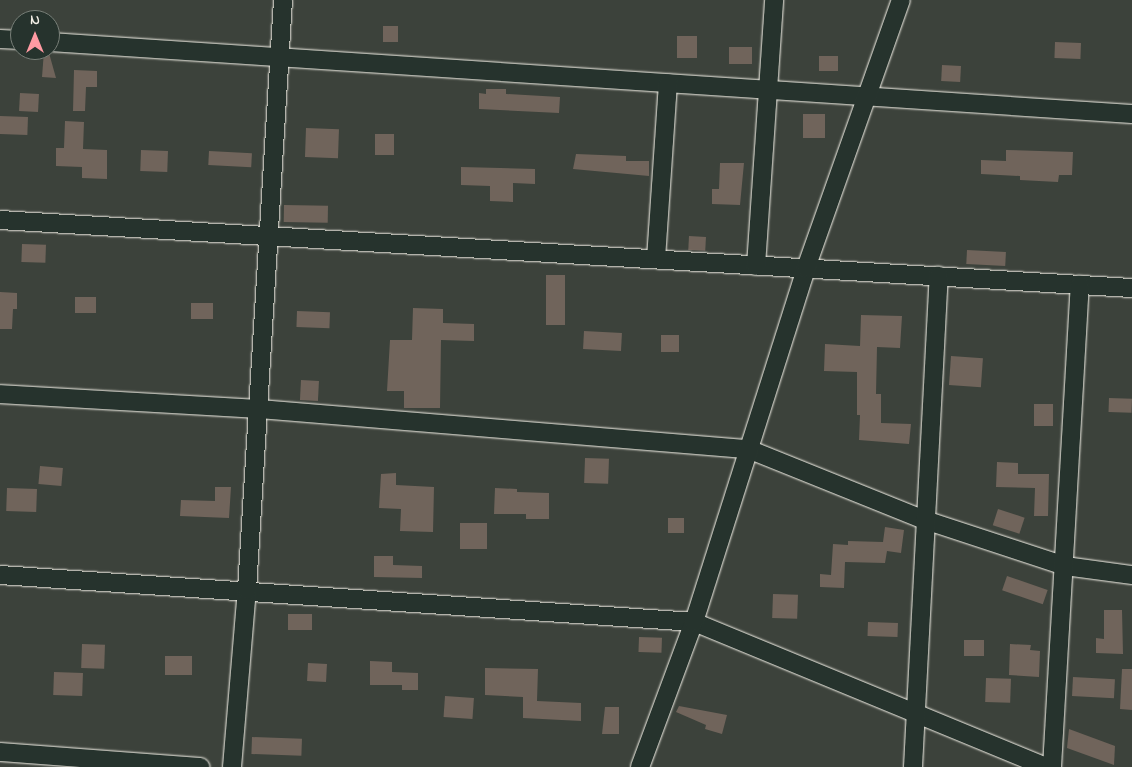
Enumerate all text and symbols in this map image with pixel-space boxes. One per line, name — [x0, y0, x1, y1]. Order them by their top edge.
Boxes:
north arrow — [10, 10, 60, 60]
text: N — [30, 10, 40, 31]

